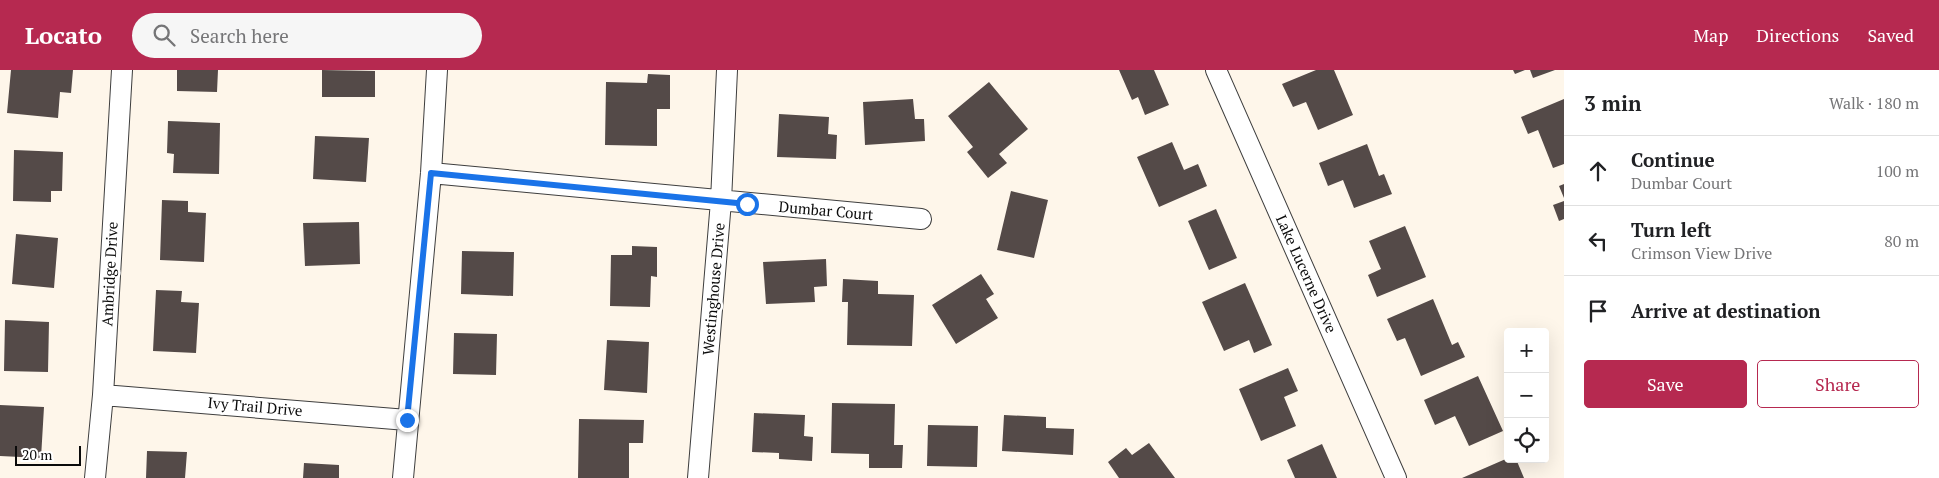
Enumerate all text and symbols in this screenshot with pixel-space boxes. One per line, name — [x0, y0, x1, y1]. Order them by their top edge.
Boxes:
search box — [132, 13, 482, 58]
text: Locato — [25, 19, 102, 51]
icon: search — [150, 21, 178, 49]
text: Search here — [190, 23, 289, 48]
text: Map — [1693, 23, 1728, 47]
text: Directions — [1756, 23, 1839, 47]
text: Saved — [1867, 23, 1914, 47]
text: 3 min — [1584, 89, 1641, 117]
text: Walk · 180 m — [1829, 92, 1919, 114]
text: Continue — [1631, 147, 1715, 172]
icon: ahead — [1584, 157, 1612, 185]
text: 100 m — [1876, 160, 1919, 182]
text: Dumbar Court — [1631, 172, 1732, 194]
route start — [736, 193, 759, 216]
street label: Dumbar Court — [778, 196, 875, 224]
street label: Lake Lucerne Drive — [1272, 211, 1342, 336]
text: Turn left — [1631, 217, 1712, 242]
street label: Ambridge Drive — [96, 221, 122, 327]
street label: Westinghouse Drive — [697, 222, 729, 356]
icon: left — [1584, 227, 1612, 255]
text: 80 m — [1884, 230, 1919, 252]
text: Crimson View Drive — [1631, 242, 1772, 264]
icon: arrive — [1584, 297, 1612, 325]
text: Arrive at destination — [1631, 298, 1820, 323]
map controls — [1504, 328, 1549, 463]
button: + — [1504, 328, 1549, 373]
button: Save — [1584, 360, 1747, 408]
button: Share — [1757, 360, 1919, 408]
button: − — [1504, 373, 1549, 418]
street label: Ivy Trail Drive — [207, 392, 303, 420]
route end — [396, 409, 419, 432]
button: locate — [1504, 418, 1549, 463]
scale bar — [15, 443, 81, 466]
text: 20 m — [22, 445, 52, 464]

